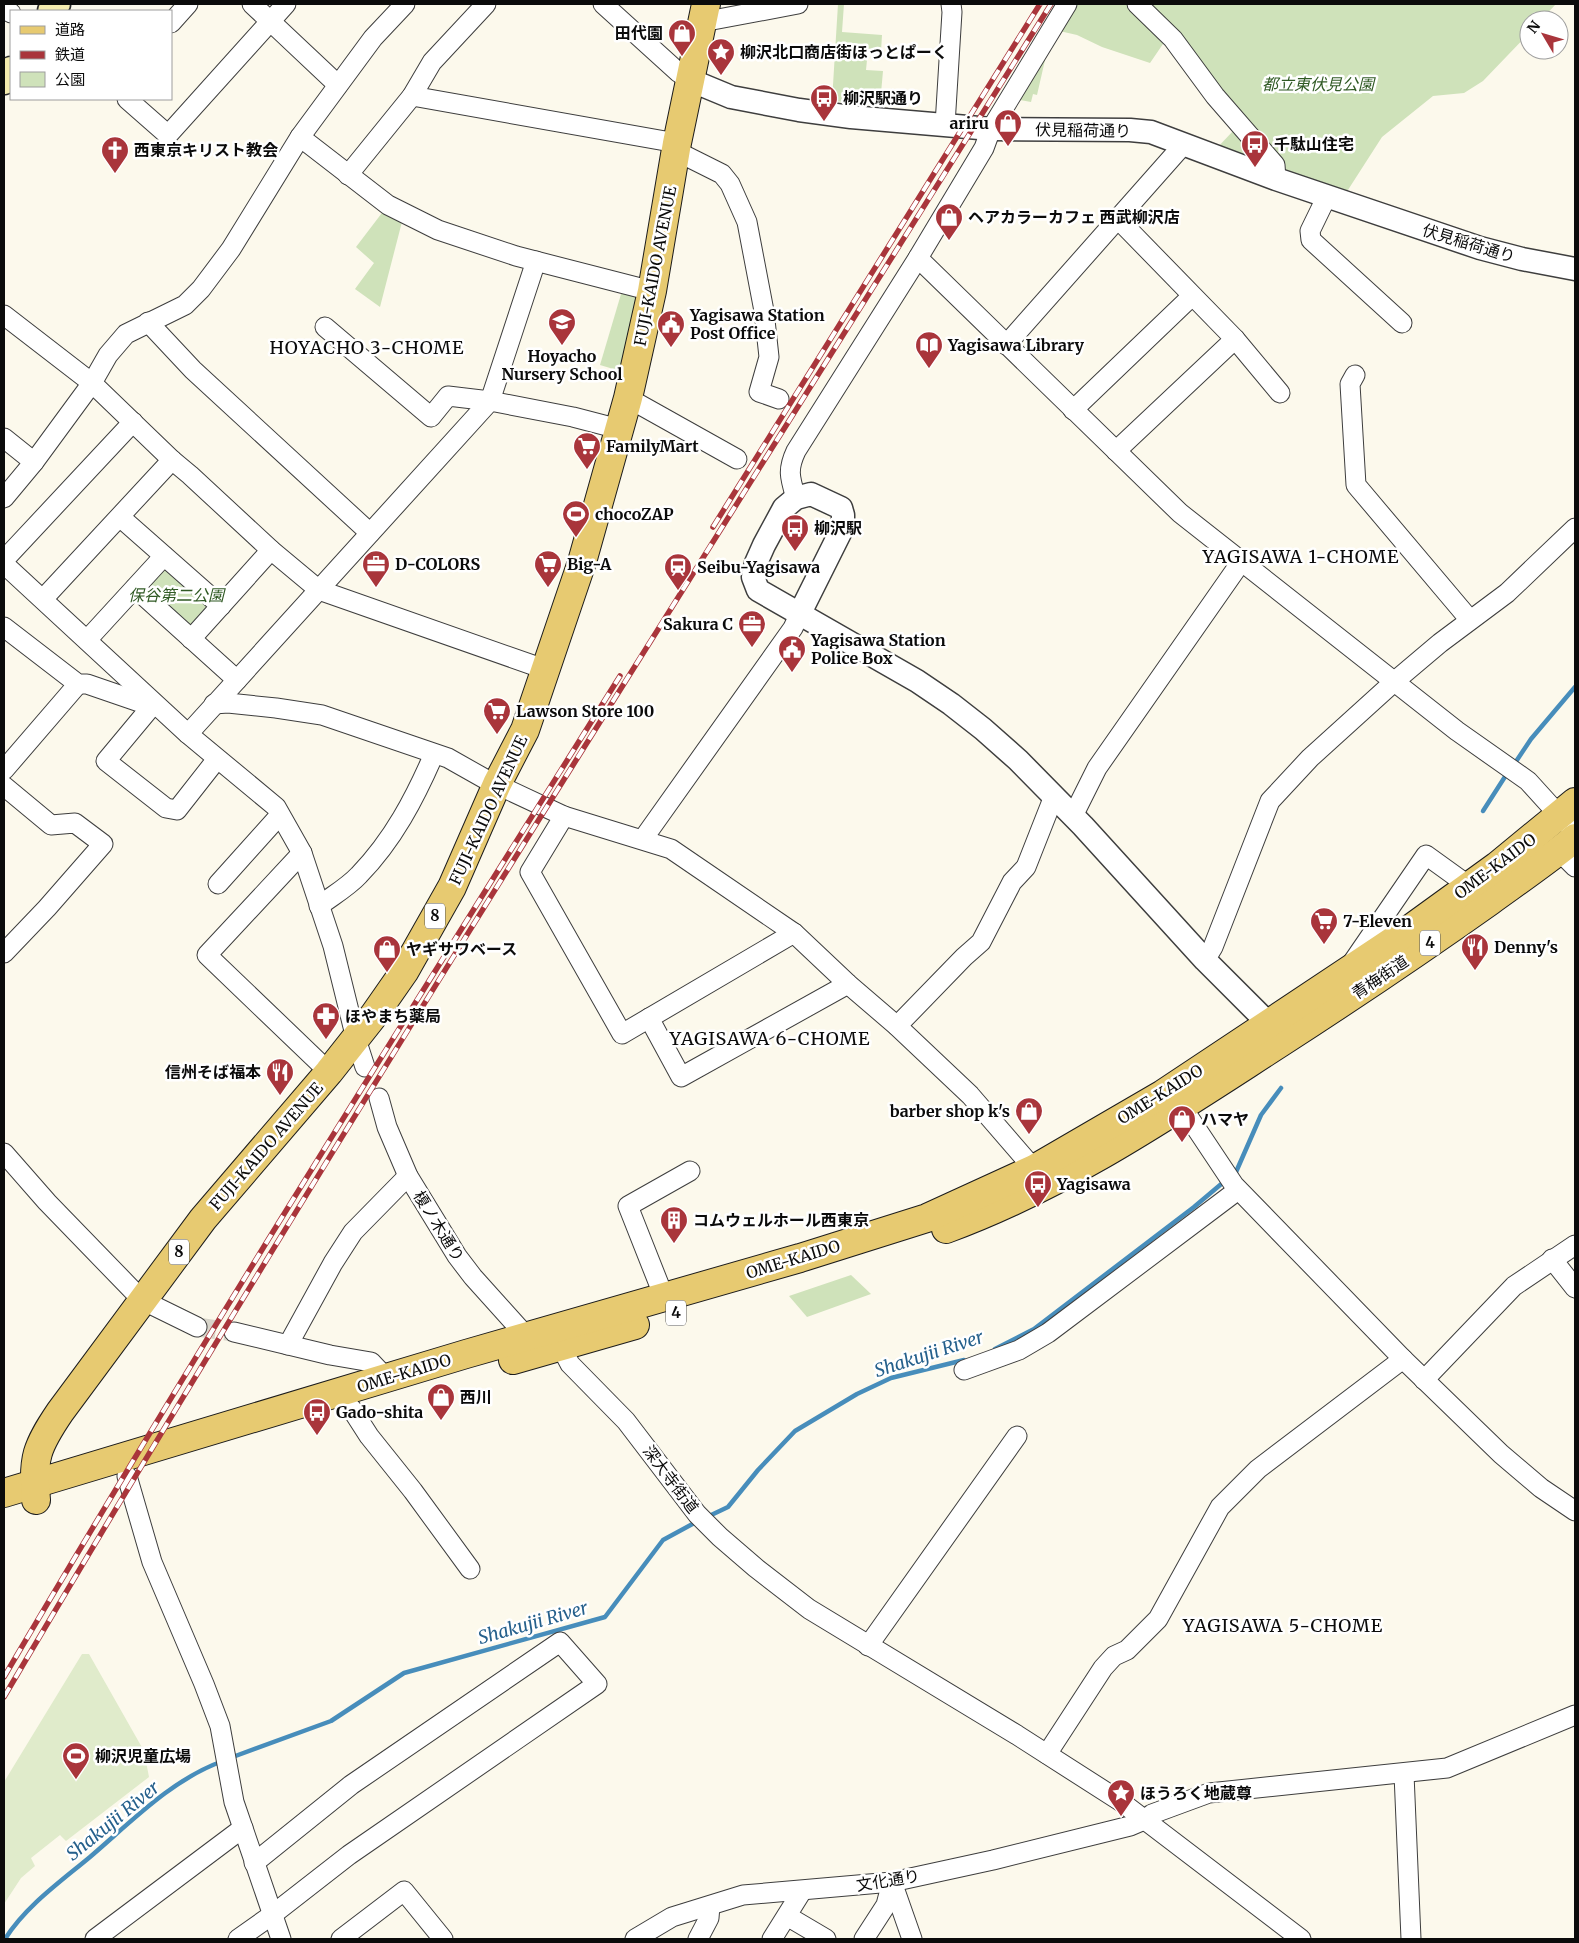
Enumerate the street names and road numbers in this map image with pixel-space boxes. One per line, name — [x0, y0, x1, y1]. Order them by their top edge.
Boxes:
street label: 伏見稲荷通り — [1035, 119, 1131, 141]
street label: FUJI-KAIDO AVENUE — [630, 183, 681, 348]
street label: 伏見稲荷通り — [1420, 219, 1518, 267]
street label: FUJI-KAIDO AVENUE — [445, 731, 532, 888]
street label: OME-KAIDO — [1450, 829, 1540, 903]
road number: 8 — [425, 904, 445, 928]
road number: 4 — [1420, 930, 1440, 956]
street label: 青梅街道 — [1348, 951, 1412, 1003]
street label: OME-KAIDO — [1113, 1060, 1207, 1128]
street label: FUJI-KAIDO AVENUE — [205, 1077, 328, 1214]
street label: 榎ノ木通り — [409, 1187, 469, 1265]
street label: OME-KAIDO — [744, 1235, 843, 1283]
road number: 8 — [169, 1240, 189, 1264]
road number: 4 — [666, 1300, 686, 1326]
street label: OME-KAIDO — [355, 1349, 454, 1397]
street label: 深大寺街道 — [639, 1441, 703, 1517]
street label: 文化通り — [855, 1865, 921, 1895]

